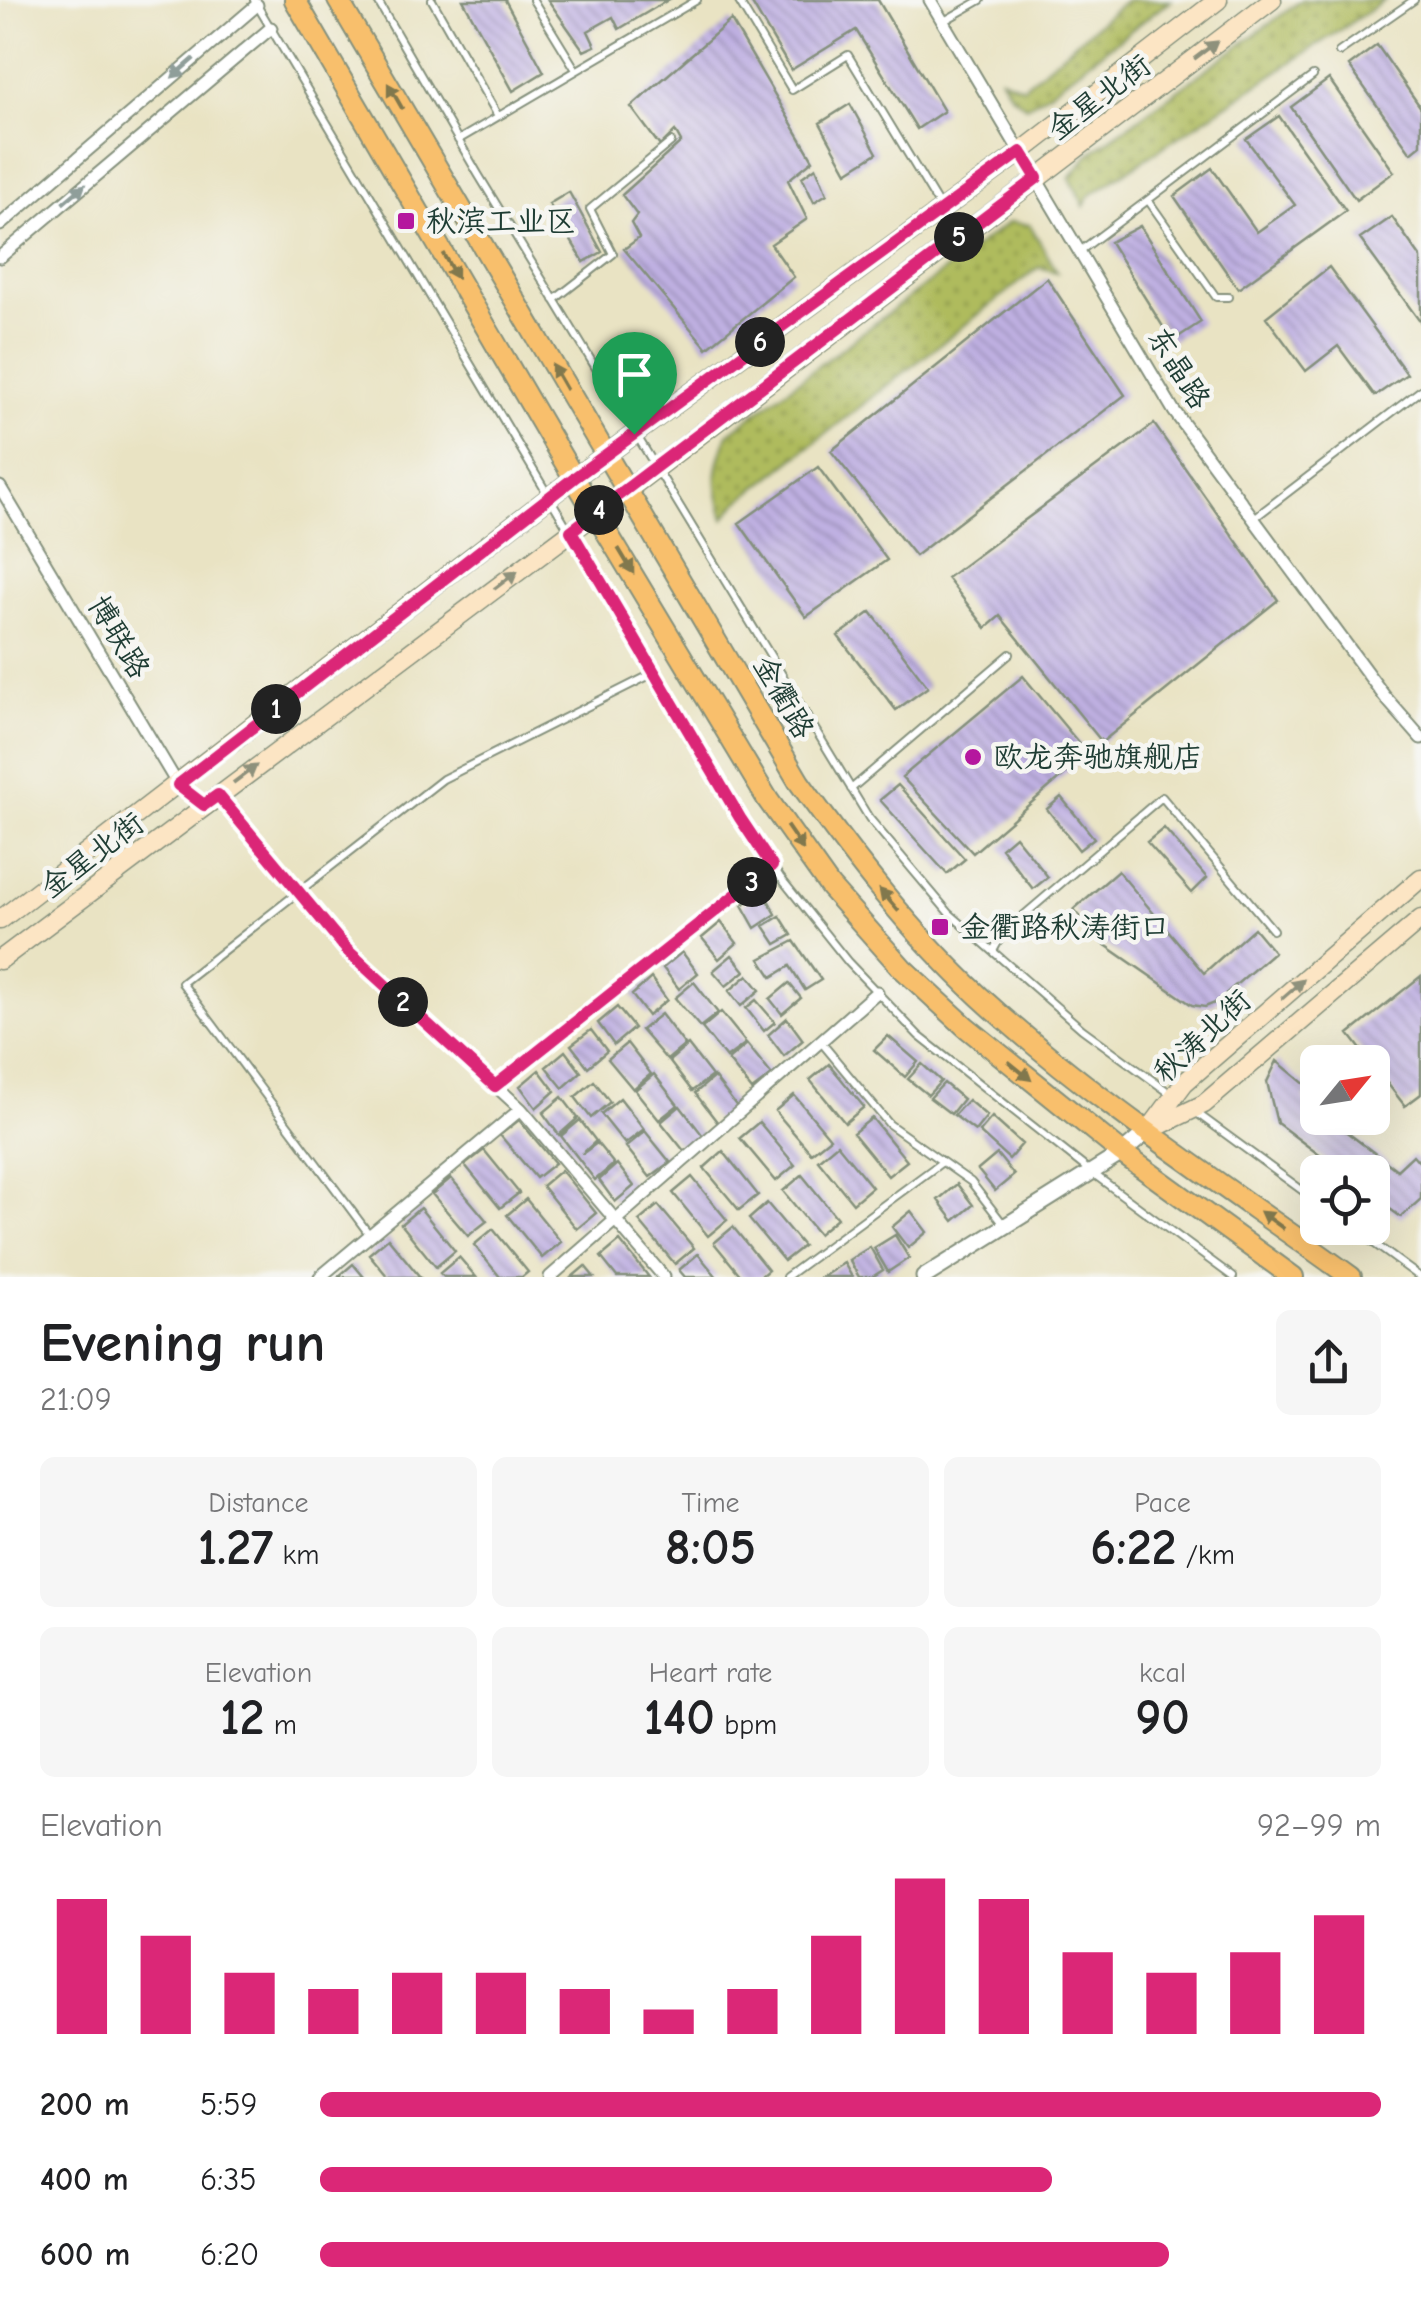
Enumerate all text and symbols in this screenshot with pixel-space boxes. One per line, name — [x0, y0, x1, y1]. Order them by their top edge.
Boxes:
one-way arrow — [1193, 39, 1219, 60]
street label: 金星北街 — [1041, 47, 1158, 147]
one-way arrow — [171, 57, 196, 79]
one-way arrow — [386, 82, 404, 110]
one-way arrow — [62, 184, 87, 206]
place label: 秋滨工业区 — [426, 204, 576, 239]
marker: 秋滨工业区 — [395, 210, 417, 232]
pin: 5 — [934, 212, 984, 262]
text: 5 — [952, 221, 966, 253]
one-way arrow — [441, 252, 458, 280]
pin: 6 — [735, 317, 785, 367]
street label: 东晶路 — [1140, 321, 1217, 416]
text: 6 — [753, 326, 767, 358]
pin — [592, 332, 677, 435]
icon: arrive — [607, 347, 662, 402]
one-way arrow — [551, 363, 568, 391]
pin: 4 — [574, 485, 624, 535]
text: 4 — [592, 494, 606, 526]
one-way arrow — [617, 547, 634, 575]
one-way arrow — [493, 570, 519, 590]
street label: 博联路 — [80, 590, 157, 685]
street label: 金衢路 — [746, 650, 821, 745]
pin: 1 — [251, 684, 301, 734]
text: 1 — [270, 693, 282, 725]
place label: 欧龙奔驰旗舰店 — [993, 740, 1203, 775]
marker: 欧龙奔驰旗舰店 — [962, 746, 984, 768]
one-way arrow — [232, 765, 258, 785]
street label: 金星北街 — [34, 805, 151, 905]
one-way arrow — [785, 825, 804, 851]
pin: 3 — [727, 857, 777, 907]
text: 3 — [745, 866, 759, 898]
one-way arrow — [879, 888, 901, 913]
place label: 金衢路秋涛街口 — [960, 910, 1170, 945]
marker: 金衢路秋涛街口 — [929, 916, 951, 938]
pin: 2 — [378, 977, 428, 1027]
one-way arrow — [1280, 978, 1305, 1000]
street label: 秋涛北街 — [1147, 983, 1258, 1090]
text: 2 — [396, 986, 410, 1018]
north arrow — [1300, 1045, 1390, 1135]
map controls — [1300, 1045, 1390, 1245]
one-way arrow — [1007, 1060, 1032, 1081]
button: locate — [1300, 1155, 1390, 1245]
one-way arrow — [1259, 1210, 1285, 1230]
button: share — [1276, 1310, 1381, 1415]
text: Evening run — [40, 1311, 325, 1375]
text: 21:09 — [40, 1381, 112, 1418]
text: Distance — [208, 1487, 309, 1519]
text: Time — [681, 1487, 740, 1519]
text: Pace — [1134, 1487, 1191, 1519]
text: 1.27 — [198, 1519, 273, 1577]
text: 8:05 — [665, 1519, 756, 1577]
text: 6:22 — [1090, 1519, 1177, 1577]
text: km — [273, 1539, 319, 1571]
text: /km — [1177, 1539, 1235, 1571]
text: Elevation — [205, 1657, 312, 1689]
text: Heart rate — [649, 1657, 772, 1689]
text: kcal — [1139, 1657, 1186, 1689]
text: 12 — [220, 1689, 265, 1747]
text: 140 — [644, 1689, 715, 1747]
text: 90 — [1135, 1689, 1190, 1747]
text: m — [265, 1709, 297, 1741]
text: bpm — [715, 1709, 777, 1741]
text: Elevation — [40, 1807, 163, 1844]
text: 92–99 m — [1257, 1807, 1381, 1844]
text: 200 m — [40, 2086, 129, 2123]
text: 5:59 — [200, 2086, 257, 2123]
text: 400 m — [40, 2161, 128, 2198]
text: 6:35 — [200, 2161, 257, 2198]
text: 600 m — [40, 2236, 130, 2273]
text: 6:20 — [200, 2236, 259, 2273]

